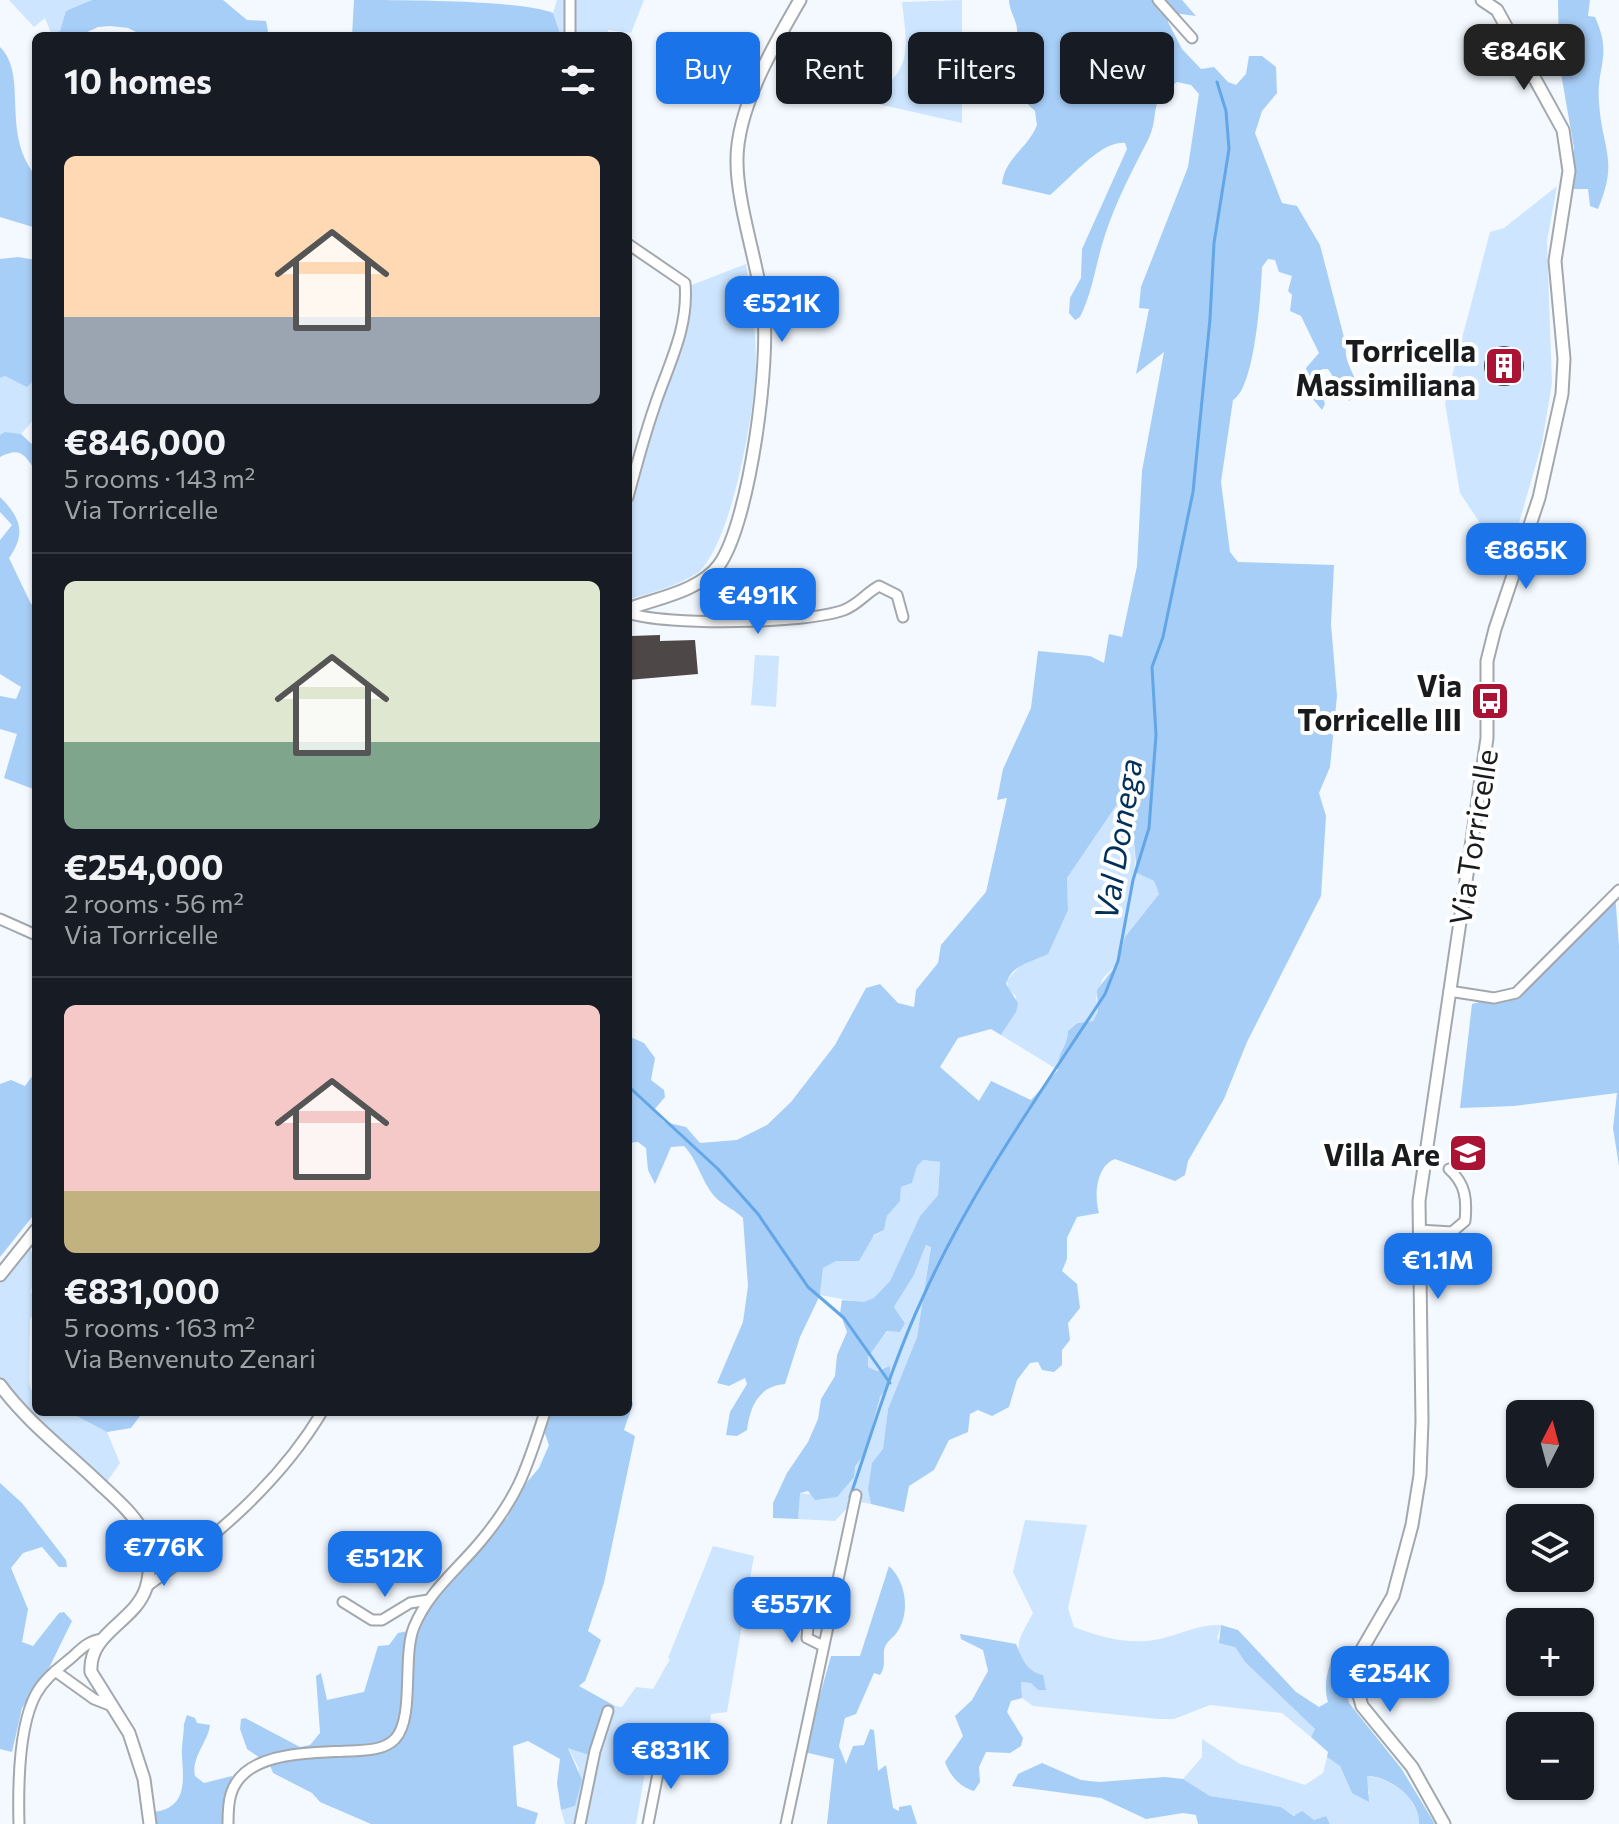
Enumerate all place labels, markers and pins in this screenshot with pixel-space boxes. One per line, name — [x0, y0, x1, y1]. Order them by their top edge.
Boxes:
pin: €846K — [1468, 24, 1580, 92]
pin: €521K — [726, 276, 838, 344]
place label: Torricella Massimiliana — [1295, 331, 1476, 402]
building icon: Torricella Massimiliana — [1483, 345, 1525, 387]
pin: €865K — [1470, 523, 1582, 591]
pin: €491K — [702, 568, 814, 636]
place label: Via Torricelle III — [1297, 666, 1462, 737]
bus stop icon: Via Torricelle III — [1469, 680, 1511, 722]
school or university icon: Villa Are — [1447, 1132, 1489, 1174]
place label: Villa Are — [1323, 1135, 1440, 1172]
pin: €1.1M — [1382, 1233, 1494, 1301]
pin: €776K — [108, 1520, 220, 1588]
pin: €512K — [329, 1531, 441, 1599]
pin: €557K — [736, 1577, 848, 1645]
pin: €254K — [1334, 1646, 1446, 1714]
pin: €831K — [615, 1723, 727, 1791]

